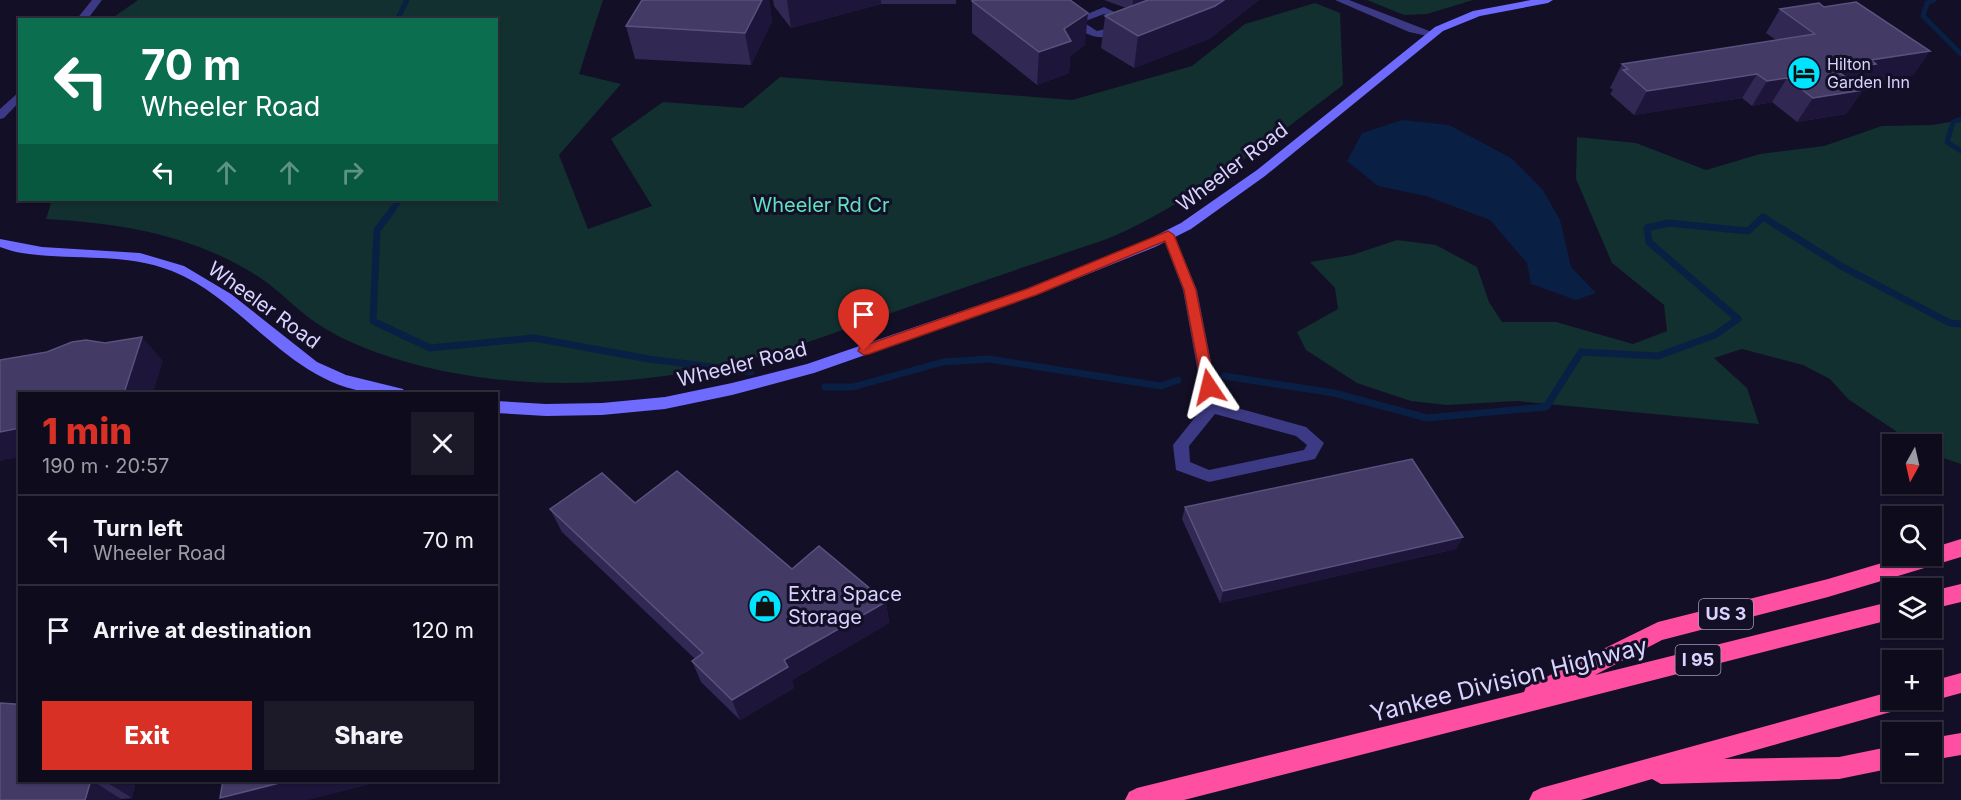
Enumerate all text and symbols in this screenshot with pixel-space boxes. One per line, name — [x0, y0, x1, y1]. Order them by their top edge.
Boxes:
text: 70 m — [141, 39, 241, 90]
icon: left — [42, 42, 120, 120]
place label: Hilton Garden Inn — [1827, 54, 1910, 92]
hotel icon: Hilton Garden Inn — [1786, 55, 1822, 91]
text: Wheeler Road — [141, 90, 320, 123]
street label: Wheeler Road — [1172, 117, 1292, 217]
icon: left — [147, 156, 180, 189]
icon: ahead — [210, 156, 243, 189]
icon: ahead — [273, 156, 306, 189]
icon: right — [336, 156, 369, 189]
park label: Wheeler Rd Cr — [752, 193, 890, 217]
street label: Wheeler Road — [203, 256, 325, 354]
pin — [838, 289, 889, 351]
icon: arrive — [847, 298, 880, 331]
street label: Wheeler Road — [675, 336, 809, 392]
position arrow — [1177, 355, 1241, 419]
text: 1 min — [42, 409, 132, 453]
button: close — [411, 412, 474, 475]
north arrow — [1882, 434, 1942, 494]
map controls — [1882, 434, 1942, 782]
text: 190 m · 20:57 — [42, 454, 169, 478]
button: search — [1882, 506, 1942, 566]
text: Turn left — [93, 515, 183, 541]
icon: left — [42, 524, 75, 557]
text: 70 m — [423, 527, 474, 553]
text: Wheeler Road — [93, 541, 226, 565]
button: layers — [1882, 578, 1942, 638]
place label: Extra Space Storage — [788, 582, 902, 629]
shop icon: Extra Space Storage — [747, 588, 783, 624]
road number: US 3 — [1699, 599, 1753, 629]
icon: arrive — [42, 614, 75, 647]
text: Arrive at destination — [93, 617, 312, 643]
text: 120 m — [412, 617, 474, 643]
street label: Yankee Division Highway — [1367, 631, 1650, 728]
road number: I 95 — [1676, 645, 1720, 675]
button: + — [1882, 650, 1942, 710]
button: Exit — [42, 701, 252, 770]
button: Share — [264, 701, 474, 770]
button: − — [1882, 722, 1942, 782]

